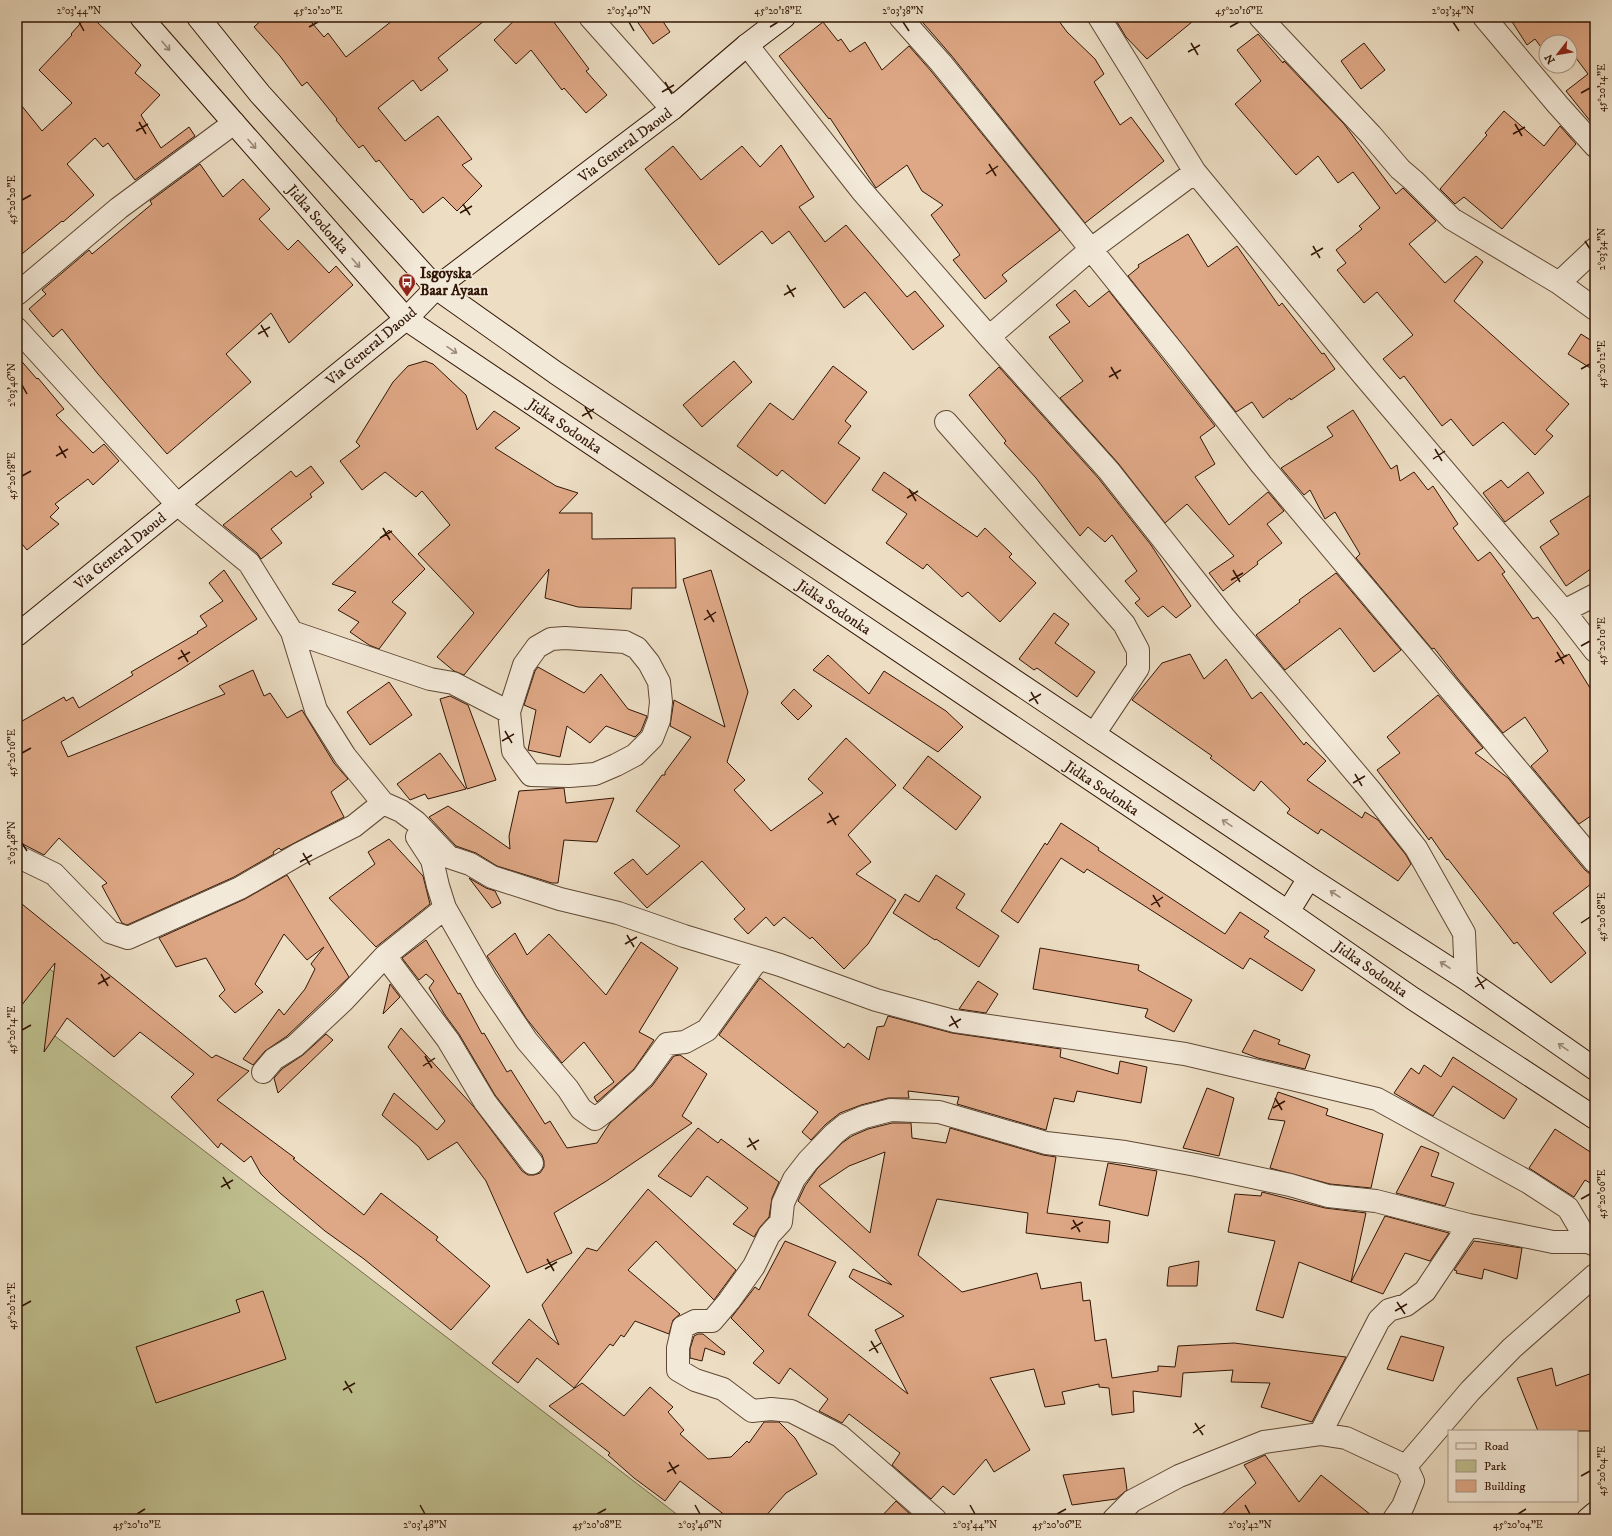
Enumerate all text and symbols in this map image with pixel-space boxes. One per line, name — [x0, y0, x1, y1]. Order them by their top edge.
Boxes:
text: 2°03'44"N — [57, 5, 101, 17]
text: 45°20'20"E — [293, 5, 343, 17]
text: 2°03'40"N — [607, 5, 651, 17]
text: 45°20'18"E — [754, 5, 802, 17]
text: 2°03'38"N — [882, 5, 924, 17]
text: 45°20'16"E — [1215, 5, 1263, 17]
text: 2°03'34"N — [1432, 5, 1474, 17]
north arrow — [1538, 34, 1578, 74]
one-way arrow — [162, 41, 171, 52]
text: N — [1542, 51, 1559, 66]
text: 45°20'14"E — [1596, 64, 1608, 112]
street label: Via General Daoud — [574, 104, 676, 188]
one-way arrow — [248, 139, 257, 149]
text: 45°20'20"E — [6, 175, 18, 225]
street label: Jidka Sodonka — [281, 179, 353, 258]
text: 2°03'34"N — [1596, 228, 1608, 270]
one-way arrow — [352, 257, 361, 268]
place label: Isgoyska Baar Ayaan — [420, 264, 488, 300]
bus stop icon: Isgoyska Baar Ayaan — [397, 272, 417, 297]
street label: Via General Daoud — [321, 303, 421, 391]
text: 45°20'12"E — [1596, 340, 1608, 388]
one-way arrow — [446, 346, 457, 354]
text: 2°03'46"N — [6, 363, 18, 407]
street label: Jidka Sodonka — [522, 393, 606, 459]
text: 45°20'18"E — [6, 452, 18, 500]
street label: Via General Daoud — [70, 508, 171, 595]
street label: Jidka Sodonka — [791, 574, 875, 640]
text: 45°20'10"E — [1596, 617, 1608, 665]
text: 45°20'16"E — [6, 729, 18, 777]
street label: Jidka Sodonka — [1059, 755, 1143, 821]
one-way arrow — [1222, 819, 1233, 827]
text: 2°03'48"N — [6, 821, 18, 865]
one-way arrow — [1330, 890, 1341, 899]
text: 45°20'08"E — [1596, 892, 1608, 942]
street label: Jidka Sodonka — [1329, 936, 1412, 1002]
one-way arrow — [1439, 961, 1450, 969]
text: 45°20'14"E — [6, 1006, 18, 1054]
one-way arrow — [1558, 1043, 1569, 1051]
text: 45°20'06"E — [1596, 1169, 1608, 1219]
text: 45°20'12"E — [6, 1282, 18, 1330]
legend — [1448, 1430, 1578, 1502]
text: Road — [1484, 1439, 1509, 1454]
text: 45°20'04"E — [1596, 1446, 1608, 1496]
text: Park — [1484, 1459, 1506, 1474]
text: Building — [1484, 1479, 1525, 1494]
text: 45°20'10"E — [113, 1519, 161, 1531]
text: 2°03'48"N — [403, 1519, 447, 1531]
text: 45°20'08"E — [572, 1519, 622, 1531]
text: 2°03'46"N — [678, 1519, 722, 1531]
text: 2°03'44"N — [953, 1519, 997, 1531]
text: 45°20'06"E — [1032, 1519, 1082, 1531]
text: 2°03'42"N — [1228, 1519, 1272, 1531]
text: 45°20'04"E — [1493, 1519, 1543, 1531]

